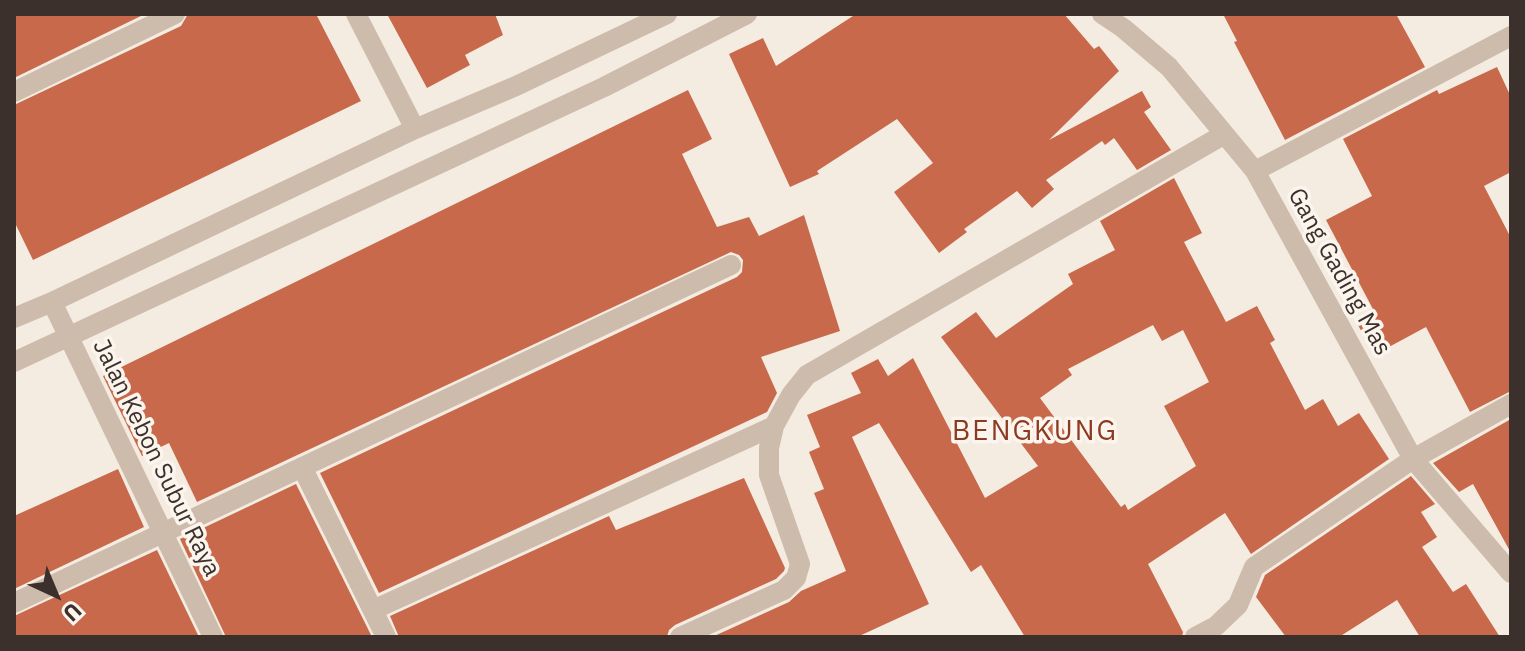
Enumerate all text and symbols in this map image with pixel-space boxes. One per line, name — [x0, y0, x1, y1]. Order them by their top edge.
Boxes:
street label: Gang Gading Mas — [1281, 183, 1397, 361]
street label: Jalan Kebon Subur Raya — [86, 335, 226, 581]
district label: BENGKUNG — [952, 415, 1118, 449]
north arrow — [16, 555, 96, 635]
text: U — [57, 597, 89, 628]

